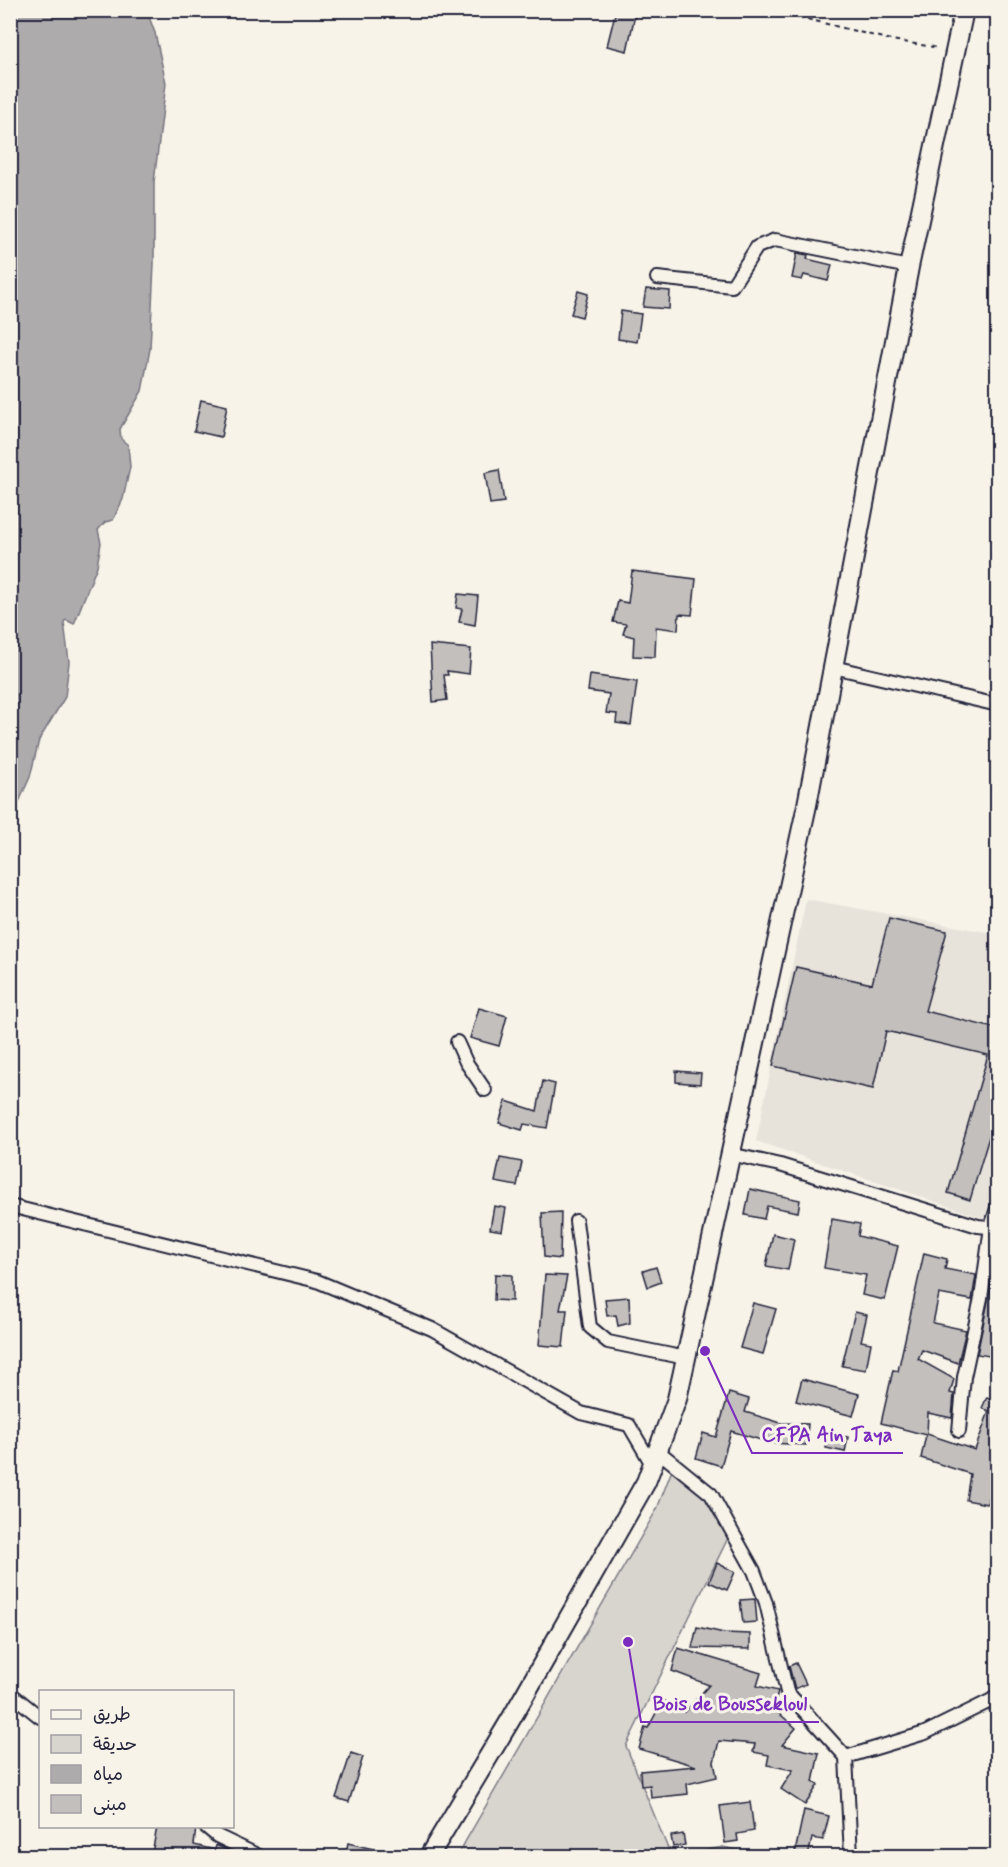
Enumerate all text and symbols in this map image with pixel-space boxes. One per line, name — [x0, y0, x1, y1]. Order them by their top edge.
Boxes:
callout: CFPA Ain Taya — [752, 1415, 903, 1453]
text: CFPA Ain Taya — [761, 1422, 893, 1449]
callout: Bois de Boussekloul — [641, 1684, 819, 1722]
legend — [39, 1690, 234, 1828]
text: Bois de Boussekloul — [653, 1691, 807, 1718]
text: طريق — [93, 1703, 131, 1727]
text: حديقة — [93, 1733, 137, 1757]
text: مياه — [93, 1763, 123, 1787]
text: مبنى — [93, 1793, 127, 1817]

